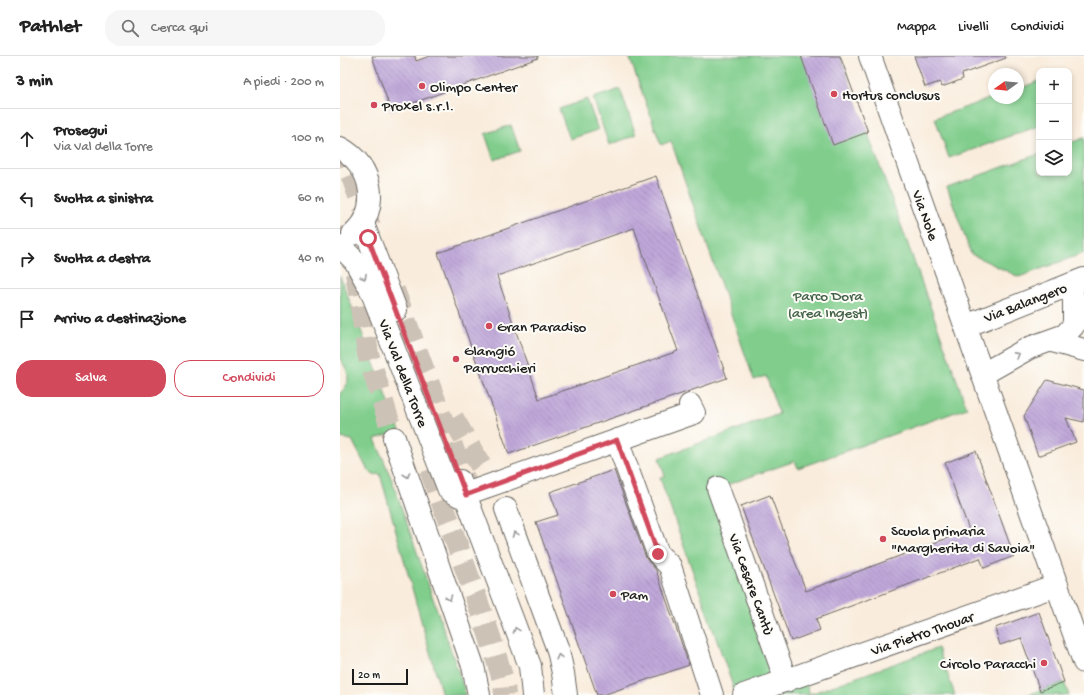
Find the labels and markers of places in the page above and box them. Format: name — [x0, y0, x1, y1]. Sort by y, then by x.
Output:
place label: Olimpo Center — [430, 79, 519, 97]
marker: Olimpo Center — [417, 81, 427, 91]
place label: Hortus conclusus — [842, 87, 940, 105]
marker: Hortus conclusus — [829, 89, 839, 99]
place label: Proxel s.r.l. — [381, 98, 454, 116]
marker: Proxel s.r.l. — [369, 100, 379, 110]
place label: Gran Paradiso — [497, 319, 587, 337]
marker: Gran Paradiso — [484, 321, 494, 331]
place label: Glamgió Parrucchieri — [463, 343, 536, 378]
marker: Glamgió Parrucchieri — [451, 354, 461, 364]
place label: Scuola primaria "Margherita di Savoia" — [891, 523, 1035, 558]
marker: Scuola primaria "Margherita di Savoia" — [878, 534, 888, 544]
place label: Pam — [620, 587, 649, 605]
marker: Pam — [608, 589, 618, 599]
place label: Circolo Paracchi — [940, 656, 1036, 674]
marker: Circolo Paracchi — [1039, 658, 1049, 668]

